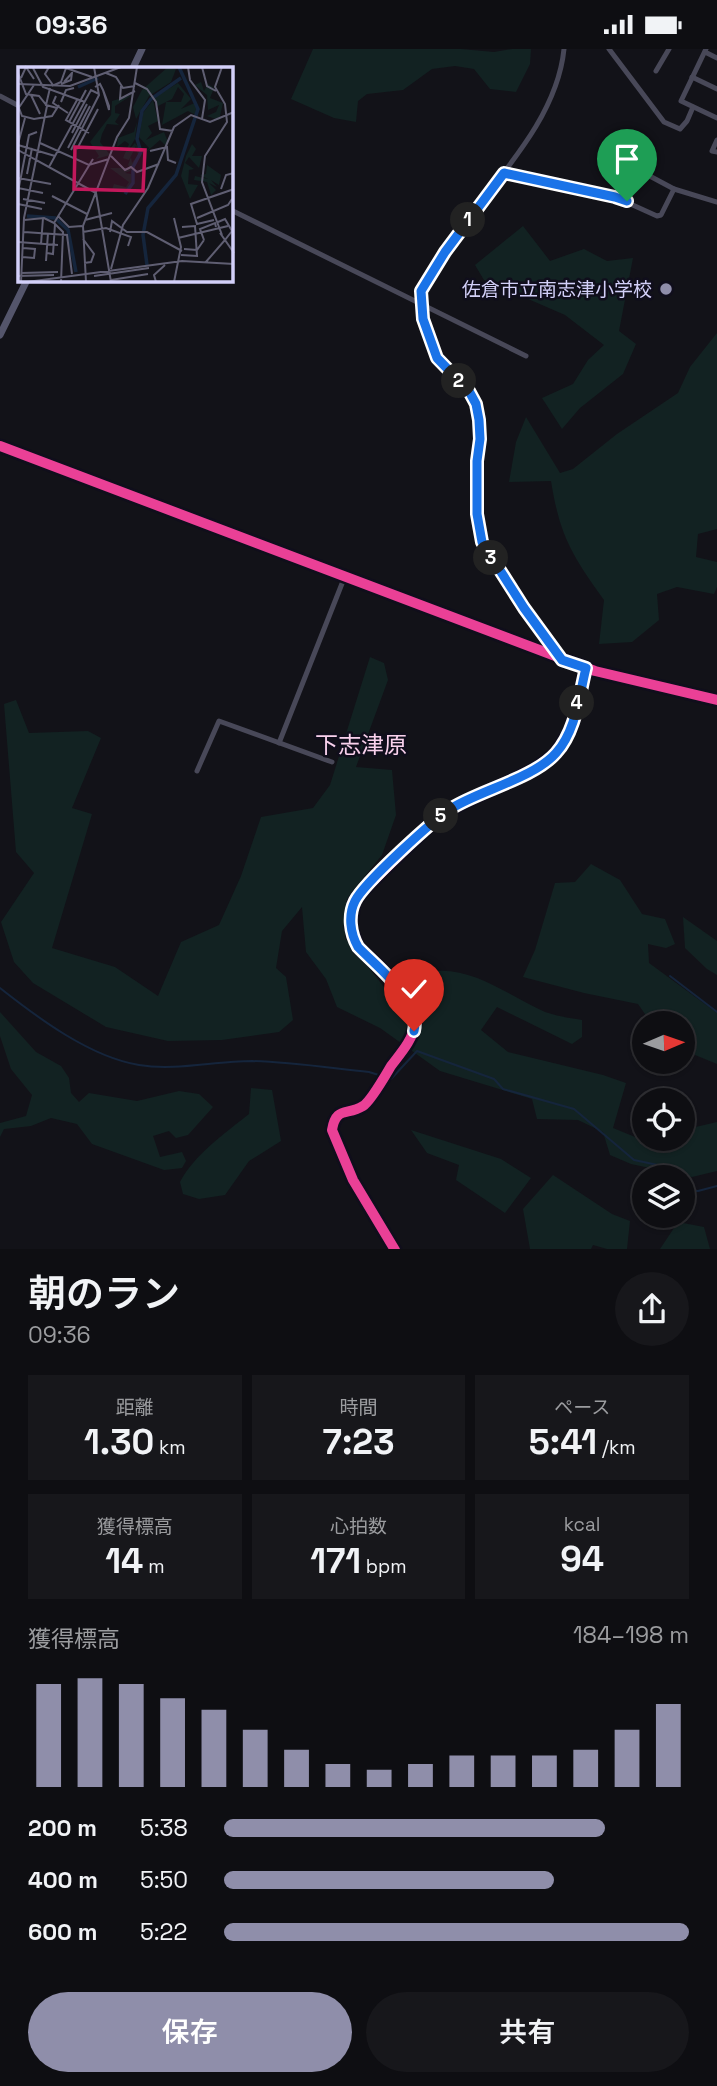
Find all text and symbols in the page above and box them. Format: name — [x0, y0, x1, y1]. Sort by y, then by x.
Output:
text: 09:36 — [35, 8, 108, 42]
inset map — [18, 67, 233, 282]
pin — [597, 129, 657, 201]
icon: arrive — [608, 140, 646, 178]
pin: 1 — [450, 203, 486, 237]
text: 1 — [463, 207, 472, 232]
place label: 佐倉市立南志津小学校 — [462, 277, 652, 302]
marker: 佐倉市立南志津小学校 — [658, 281, 674, 297]
pin: 2 — [442, 363, 476, 399]
text: 2 — [453, 368, 464, 393]
pin: 3 — [474, 540, 508, 575]
text: 3 — [485, 545, 496, 570]
pin: 4 — [560, 685, 594, 721]
text: 4 — [570, 690, 583, 715]
district label: 下志津原 — [315, 730, 407, 760]
pin: 5 — [424, 799, 458, 833]
text: 5 — [435, 803, 446, 828]
pin — [384, 959, 444, 1031]
icon: check — [395, 970, 433, 1008]
north arrow — [632, 1011, 695, 1075]
map controls — [632, 1011, 695, 1228]
button: locate — [632, 1088, 695, 1151]
button: layers — [632, 1165, 695, 1228]
text: 朝のラン — [28, 1270, 180, 1318]
button: share — [615, 1272, 689, 1346]
text: 09:36 — [28, 1320, 91, 1350]
text: 距離 — [116, 1395, 154, 1420]
text: 時間 — [339, 1395, 378, 1420]
text: ペース — [554, 1395, 610, 1420]
text: 1.30 — [84, 1420, 154, 1464]
text: 7:23 — [323, 1420, 394, 1464]
text: 5:41 — [529, 1420, 597, 1464]
text: km — [154, 1435, 186, 1460]
text: /km — [597, 1435, 636, 1460]
text: kcal — [564, 1512, 601, 1537]
text: 獲得標高 — [97, 1514, 173, 1539]
text: 心拍数 — [330, 1514, 387, 1539]
text: 94 — [560, 1537, 604, 1581]
text: 14 — [105, 1539, 143, 1583]
text: 171 — [310, 1539, 361, 1583]
text: m — [143, 1554, 164, 1579]
text: bpm — [361, 1554, 407, 1579]
text: 184–198 m — [573, 1620, 689, 1650]
text: 獲得標高 — [28, 1624, 120, 1654]
text: 200 m — [28, 1813, 97, 1843]
text: 5:38 — [140, 1813, 188, 1843]
text: 400 m — [28, 1865, 98, 1895]
text: 5:50 — [140, 1865, 188, 1895]
text: 600 m — [28, 1917, 98, 1947]
text: 5:22 — [140, 1917, 187, 1947]
button: 保存 — [28, 1992, 352, 2072]
button: 共有 — [366, 1992, 689, 2072]

